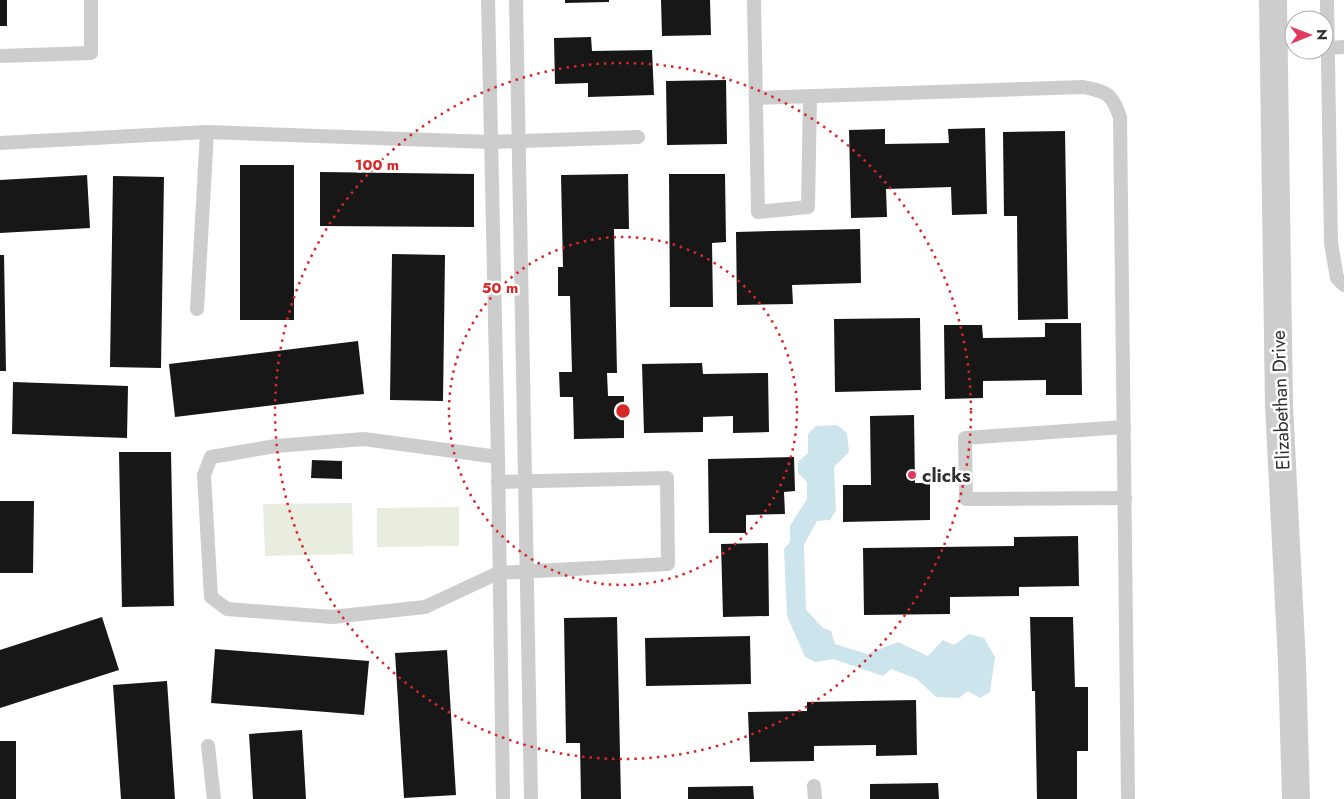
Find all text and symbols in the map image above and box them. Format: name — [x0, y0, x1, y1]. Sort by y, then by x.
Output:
north arrow — [1284, 10, 1334, 60]
text: N — [1312, 29, 1332, 41]
text: 100 m — [355, 154, 399, 176]
text: 50 m — [482, 277, 518, 299]
street label: Elizabethan Drive — [1265, 329, 1296, 470]
centre of rings — [614, 402, 632, 420]
place label: clicks — [922, 462, 971, 489]
marker: clicks — [906, 469, 918, 481]

